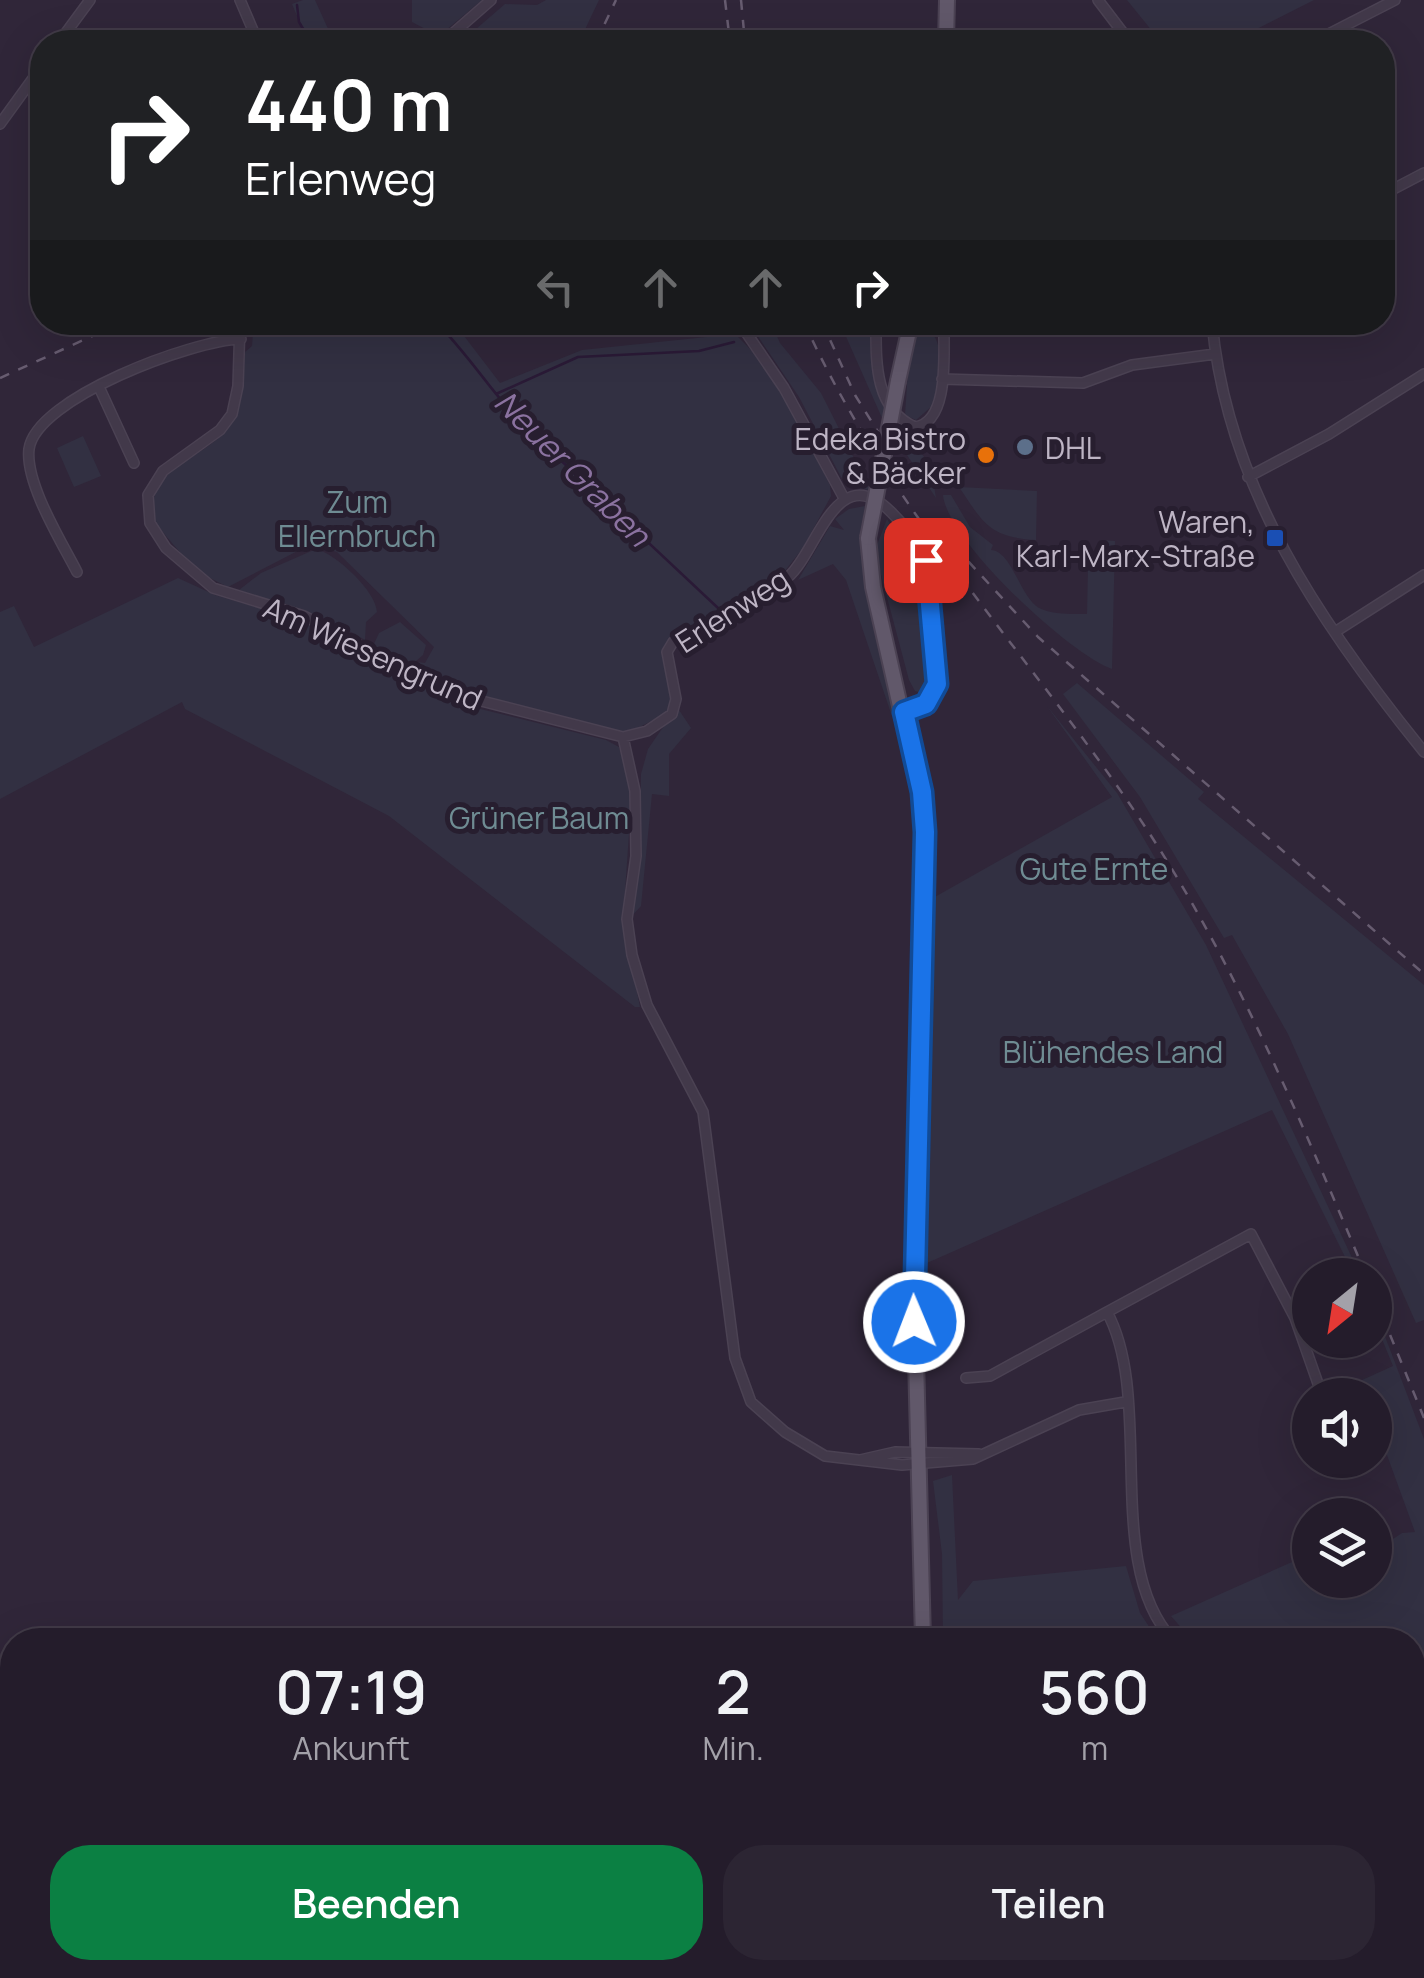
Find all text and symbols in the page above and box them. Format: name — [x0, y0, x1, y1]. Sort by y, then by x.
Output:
text: 440 m — [245, 56, 452, 152]
icon: right — [80, 70, 210, 200]
text: Erlenweg — [245, 147, 436, 209]
icon: left — [528, 260, 583, 315]
icon: ahead — [633, 260, 688, 315]
icon: ahead — [738, 260, 793, 315]
icon: right — [843, 260, 898, 315]
water label: Neuer Graben — [485, 380, 661, 556]
place label: Edeka Bistro & Bäcker — [795, 418, 966, 493]
place label: DHL — [1045, 427, 1101, 468]
marker: DHL — [1014, 436, 1036, 458]
marker: Edeka Bistro & Bäcker — [975, 444, 997, 466]
park label: Zum Ellernbruch — [278, 481, 436, 556]
place label: Waren, Karl-Marx-Straße — [1016, 501, 1255, 576]
pin — [884, 518, 969, 603]
marker: Waren, Karl-Marx-Straße — [1264, 527, 1286, 549]
icon: arrive — [899, 533, 954, 588]
street label: Erlenweg — [667, 558, 797, 662]
street label: Am Wiesengrund — [257, 586, 489, 720]
park label: Grüner Baum — [449, 797, 629, 838]
park label: Gute Ernte — [1020, 848, 1168, 889]
park label: Blühendes Land — [1003, 1031, 1223, 1072]
north arrow — [1292, 1258, 1392, 1358]
map controls — [1292, 1258, 1392, 1598]
position arrow — [862, 1270, 966, 1374]
button: sound — [1292, 1378, 1392, 1478]
button: layers — [1292, 1498, 1392, 1598]
text: 07:19 — [275, 1650, 427, 1732]
text: 2 — [716, 1650, 751, 1732]
text: 560 — [1039, 1650, 1150, 1732]
text: Ankunft — [293, 1726, 410, 1770]
text: Min. — [702, 1726, 764, 1770]
text: m — [1081, 1726, 1108, 1770]
button: Beenden — [50, 1845, 703, 1960]
button: Teilen — [723, 1845, 1375, 1960]

